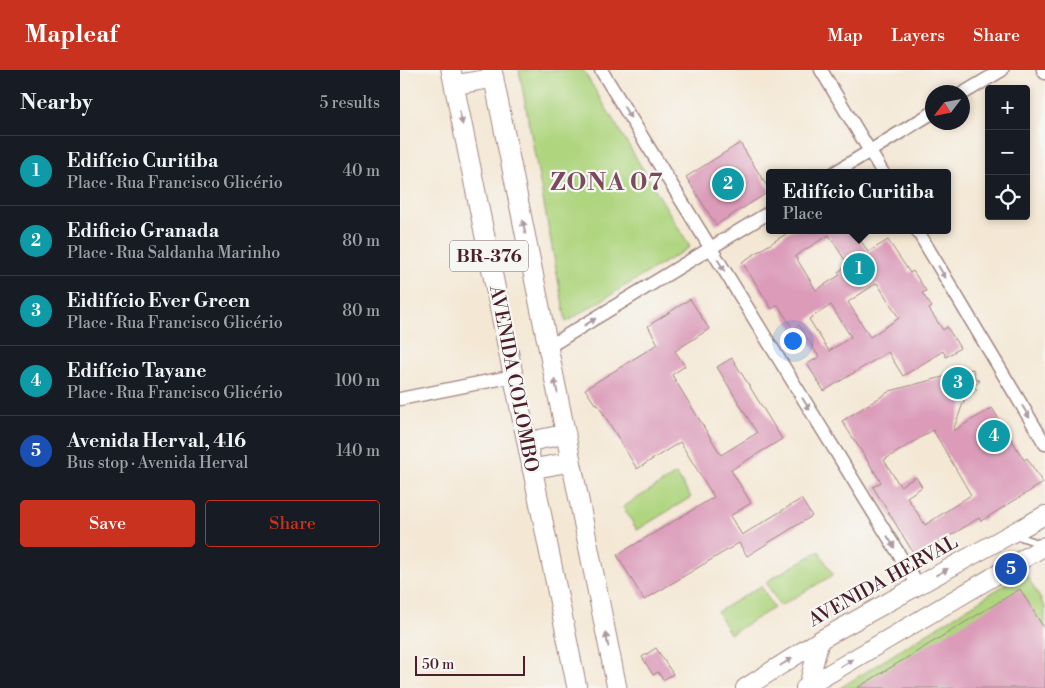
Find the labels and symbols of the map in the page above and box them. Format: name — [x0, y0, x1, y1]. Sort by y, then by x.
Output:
north arrow — [925, 85, 970, 130]
one-way arrow — [622, 105, 631, 118]
one-way arrow — [457, 110, 465, 126]
pin: 2 — [712, 165, 744, 203]
district label: ZONA 07 — [551, 168, 663, 198]
one-way arrow — [520, 220, 528, 235]
road number: BR-376 — [450, 240, 528, 272]
pin: 1 — [843, 250, 875, 288]
one-way arrow — [716, 259, 725, 272]
one-way arrow — [938, 266, 947, 279]
street label: AVENIDA COLOMBO — [484, 283, 544, 474]
one-way arrow — [583, 317, 596, 326]
your location — [780, 328, 806, 354]
pin: 3 — [942, 364, 974, 402]
one-way arrow — [552, 379, 560, 394]
one-way arrow — [801, 397, 810, 410]
one-way arrow — [1021, 405, 1030, 418]
pin: 4 — [978, 417, 1010, 455]
street label: AVENIDA HERVAL — [803, 530, 962, 633]
one-way arrow — [887, 535, 896, 548]
pin: 5 — [995, 550, 1027, 588]
one-way arrow — [935, 568, 949, 576]
one-way arrow — [603, 633, 611, 648]
scale bar — [415, 653, 525, 676]
one-way arrow — [779, 657, 793, 667]
one-way arrow — [840, 659, 853, 668]

